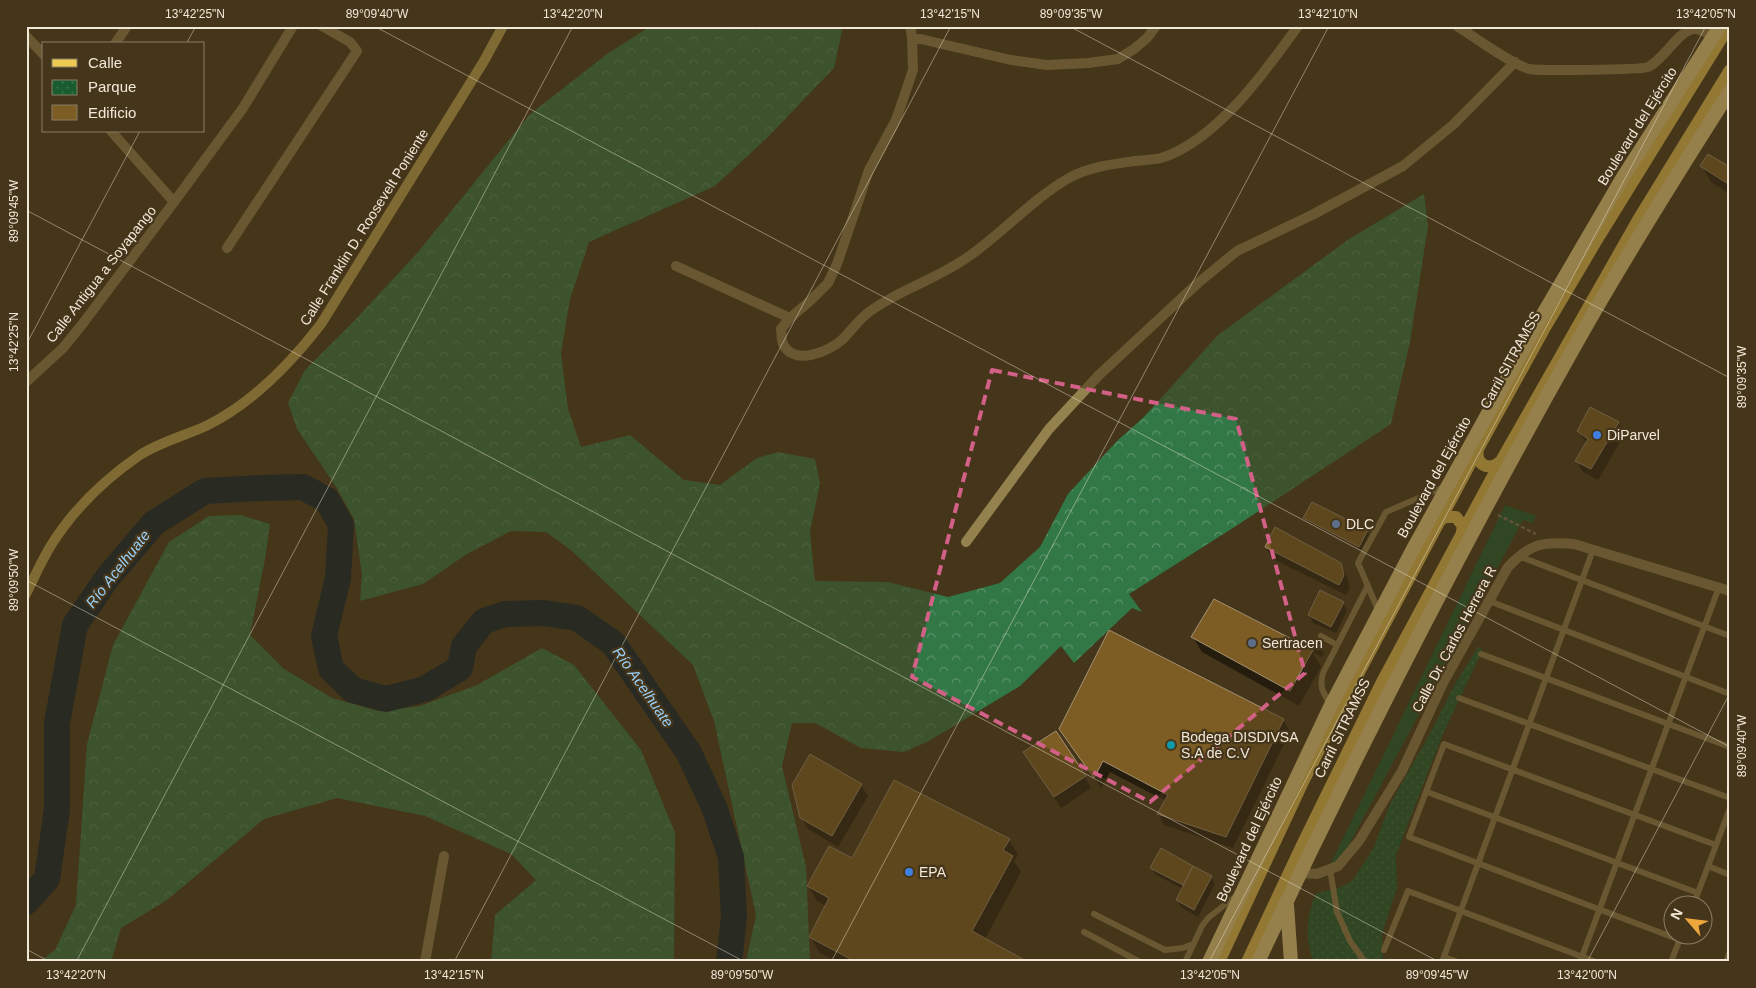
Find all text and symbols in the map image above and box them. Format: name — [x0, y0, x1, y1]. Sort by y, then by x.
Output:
text: 13°42'25"N — [165, 7, 225, 21]
text: 89°09'40"W — [346, 7, 409, 21]
text: 13°42'20"N — [543, 7, 603, 21]
text: 13°42'15"N — [920, 7, 980, 21]
text: 89°09'35"W — [1040, 7, 1103, 21]
text: 13°42'10"N — [1298, 7, 1358, 21]
text: 13°42'05"N — [1676, 7, 1736, 21]
legend — [42, 42, 205, 132]
text: Calle — [88, 54, 122, 71]
street label: Boulevard del Ejército — [1594, 64, 1680, 188]
text: Parque — [88, 78, 136, 95]
text: Edificio — [88, 104, 136, 121]
street label: Calle Franklin D. Roosevelt Poniente — [297, 126, 432, 328]
text: 89°09'45"W — [7, 179, 21, 242]
street label: Calle Antigua a Soyapango — [43, 202, 159, 345]
street label: Carril SITRAMSS — [1477, 308, 1543, 412]
text: 13°42'25"N — [7, 312, 21, 372]
text: 89°09'35"W — [1735, 345, 1749, 408]
street label: Boulevard del Ejército — [1394, 413, 1474, 540]
place label: DiParvel — [1607, 427, 1660, 443]
marker: DiParvel — [1591, 429, 1603, 441]
place label: DLC — [1346, 516, 1374, 532]
marker: DLC — [1330, 518, 1342, 530]
water label: Río Acelhuate — [82, 527, 153, 611]
text: 89°09'50"W — [7, 548, 21, 611]
street label: Calle Dr. Carlos Herrera R — [1409, 563, 1499, 715]
place label: Sertracen — [1262, 635, 1323, 651]
marker: Sertracen — [1246, 637, 1258, 649]
water label: Río Acelhuate — [610, 643, 677, 730]
street label: Carril SITRAMSS — [1311, 676, 1373, 780]
text: 89°09'40"W — [1735, 714, 1749, 777]
place label: Bodega DISDIVSA S.A de C.V — [1181, 729, 1299, 761]
marker: Bodega DISDIVSA S.A de C.V — [1165, 739, 1177, 751]
street label: Boulevard del Ejército — [1213, 774, 1285, 904]
place label: EPA — [919, 864, 947, 880]
marker: EPA — [903, 866, 915, 878]
north arrow — [1664, 896, 1714, 946]
text: N — [1667, 906, 1686, 922]
text: 13°42'20"N — [46, 968, 106, 982]
text: 13°42'15"N — [424, 968, 484, 982]
text: 89°09'50"W — [711, 968, 774, 982]
text: 13°42'05"N — [1180, 968, 1240, 982]
text: 89°09'45"W — [1406, 968, 1469, 982]
text: 13°42'00"N — [1557, 968, 1617, 982]

